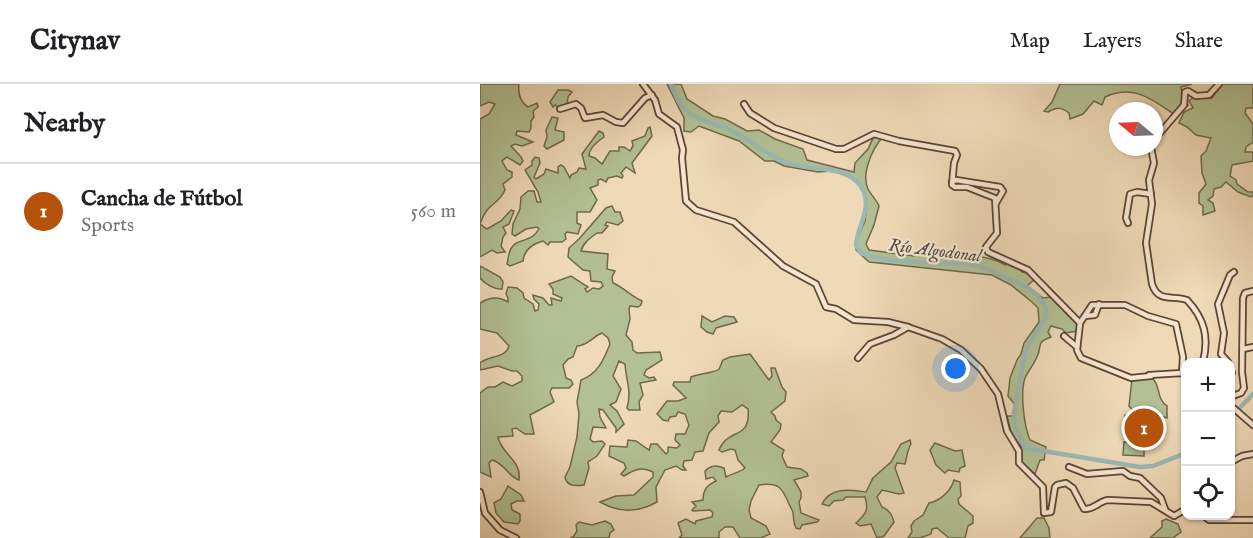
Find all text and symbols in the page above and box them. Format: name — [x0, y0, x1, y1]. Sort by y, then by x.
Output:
text: Citynav — [30, 24, 120, 59]
text: Map — [1010, 28, 1050, 55]
text: Layers — [1083, 28, 1142, 55]
text: Share — [1175, 28, 1223, 55]
north arrow — [1109, 102, 1163, 156]
text: Nearby — [24, 107, 105, 140]
text: Cancha de Fútbol — [81, 185, 242, 213]
text: 1 — [40, 199, 47, 224]
text: 560 m — [411, 199, 456, 224]
text: Sports — [81, 213, 134, 238]
water label: Río Algodonal — [887, 234, 984, 269]
your location — [941, 354, 970, 383]
map controls — [1181, 358, 1235, 520]
button: + — [1181, 358, 1235, 412]
pin: 1 — [1124, 406, 1164, 450]
button: − — [1181, 412, 1235, 466]
button: locate — [1181, 466, 1235, 520]

